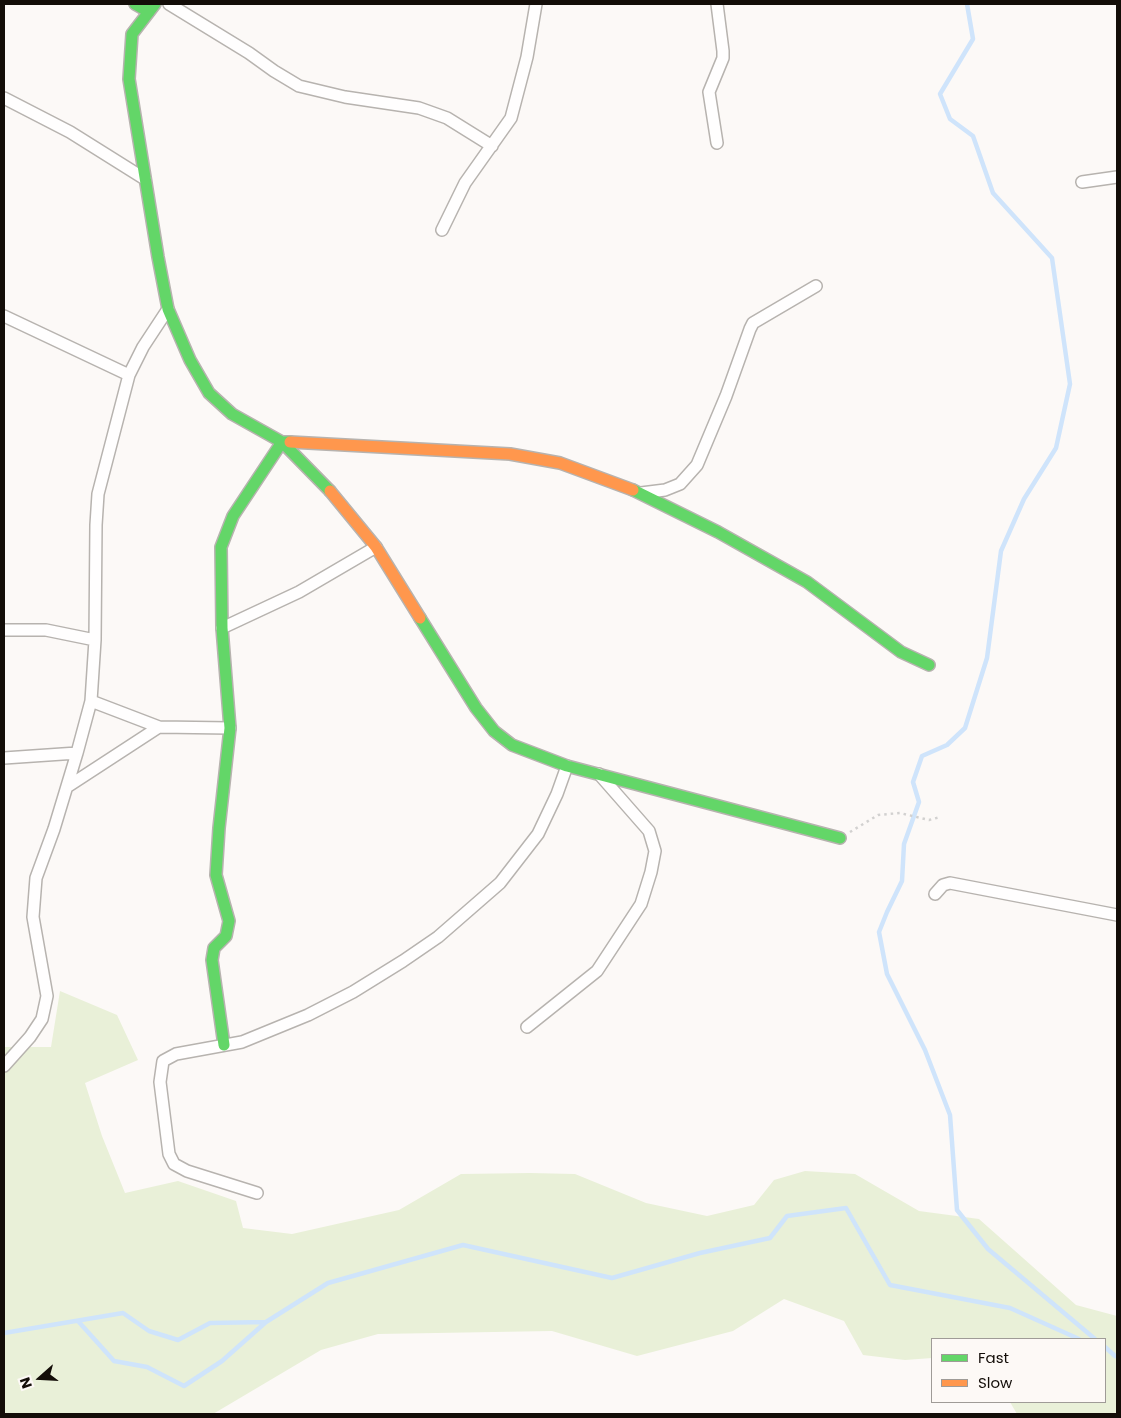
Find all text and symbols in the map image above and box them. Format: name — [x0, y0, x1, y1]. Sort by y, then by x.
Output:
legend — [931, 1338, 1106, 1403]
text: Fast — [978, 1347, 1009, 1368]
north arrow — [15, 1353, 65, 1403]
text: Slow — [978, 1372, 1012, 1393]
text: N — [15, 1375, 37, 1391]

